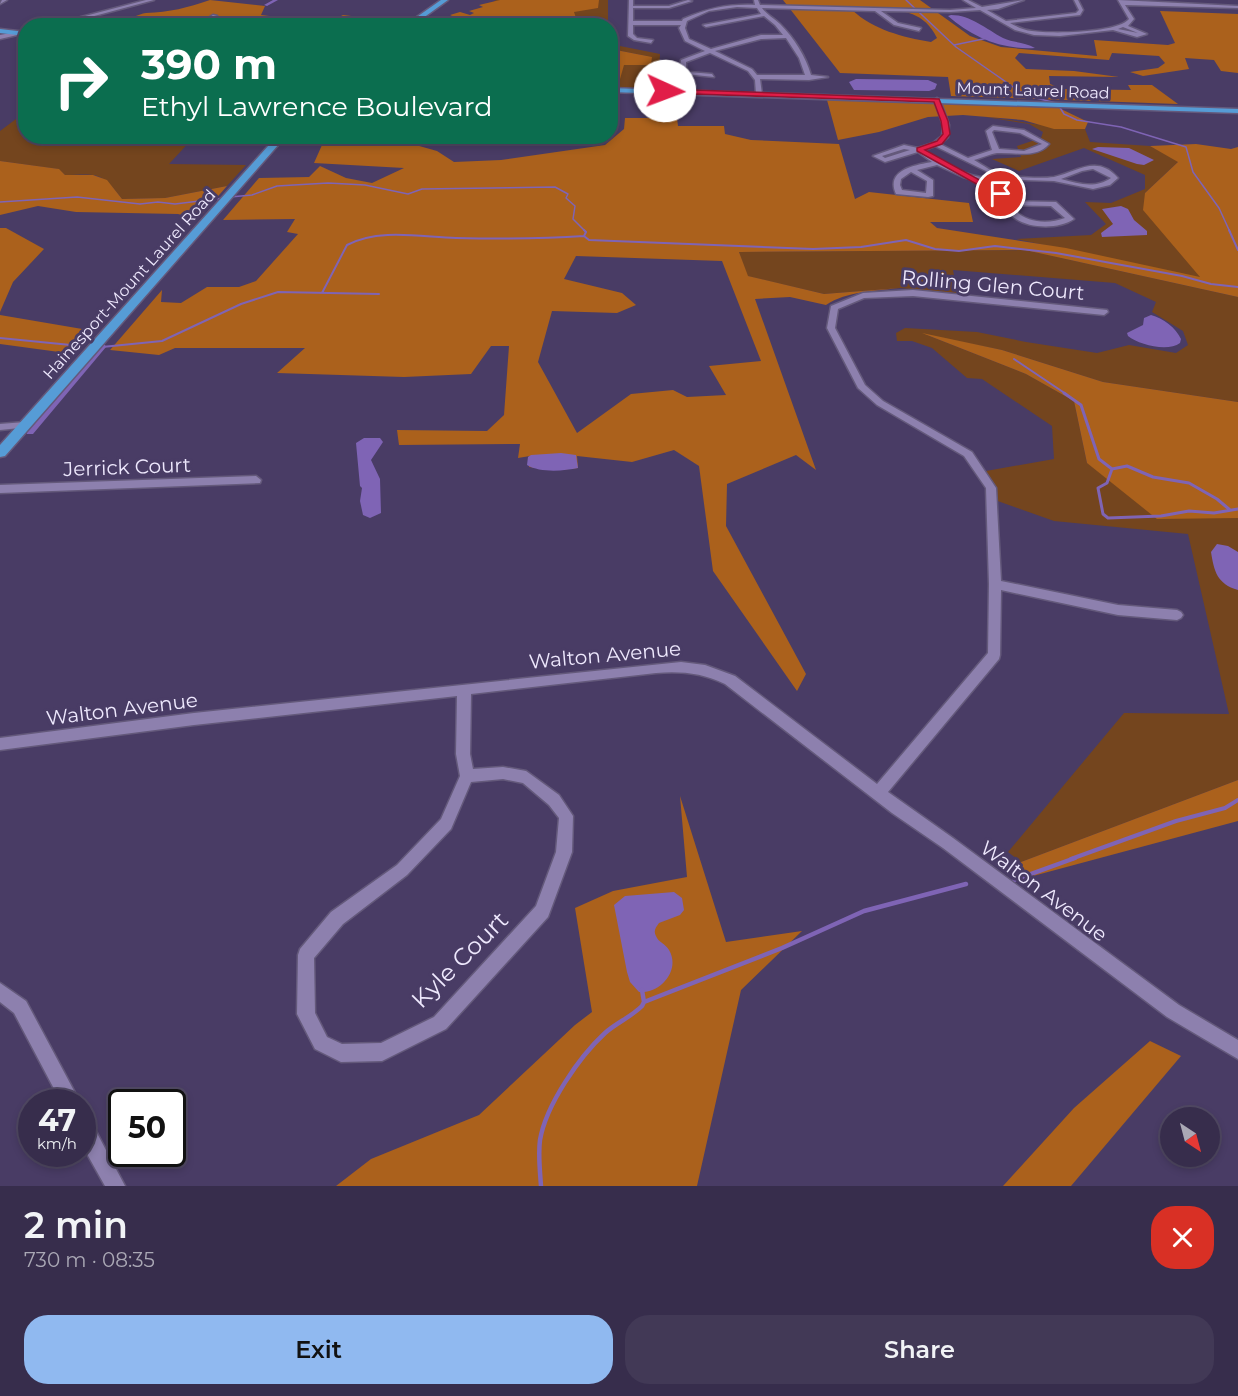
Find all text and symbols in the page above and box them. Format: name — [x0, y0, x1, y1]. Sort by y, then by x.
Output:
text: 390 m — [141, 38, 277, 90]
icon: right — [42, 42, 120, 120]
position arrow — [633, 59, 697, 123]
street label: Mount Laurel Road — [956, 78, 1110, 103]
text: Ethyl Lawrence Boulevard — [141, 90, 493, 123]
pin — [975, 168, 1026, 219]
icon: arrive — [984, 177, 1017, 210]
street label: Hainesport-Mount Laurel Road — [39, 186, 220, 383]
street label: Rolling Glen Court — [901, 265, 1085, 305]
street label: Jerrick Court — [62, 453, 191, 481]
street label: Walton Avenue — [528, 636, 682, 674]
street label: Walton Avenue — [45, 688, 199, 730]
street label: Walton Avenue — [976, 835, 1112, 947]
street label: Kyle Court — [405, 905, 514, 1014]
speed limit sign: 50 — [108, 1089, 186, 1167]
text: 47 — [38, 1102, 76, 1139]
north arrow — [1160, 1107, 1220, 1167]
map controls — [1160, 1107, 1220, 1167]
text: km/h — [37, 1134, 77, 1153]
text: 2 min — [24, 1203, 128, 1247]
button: close — [1151, 1206, 1214, 1269]
text: 730 m · 08:35 — [24, 1248, 155, 1272]
button: Exit — [24, 1315, 613, 1384]
button: Share — [625, 1315, 1214, 1384]

